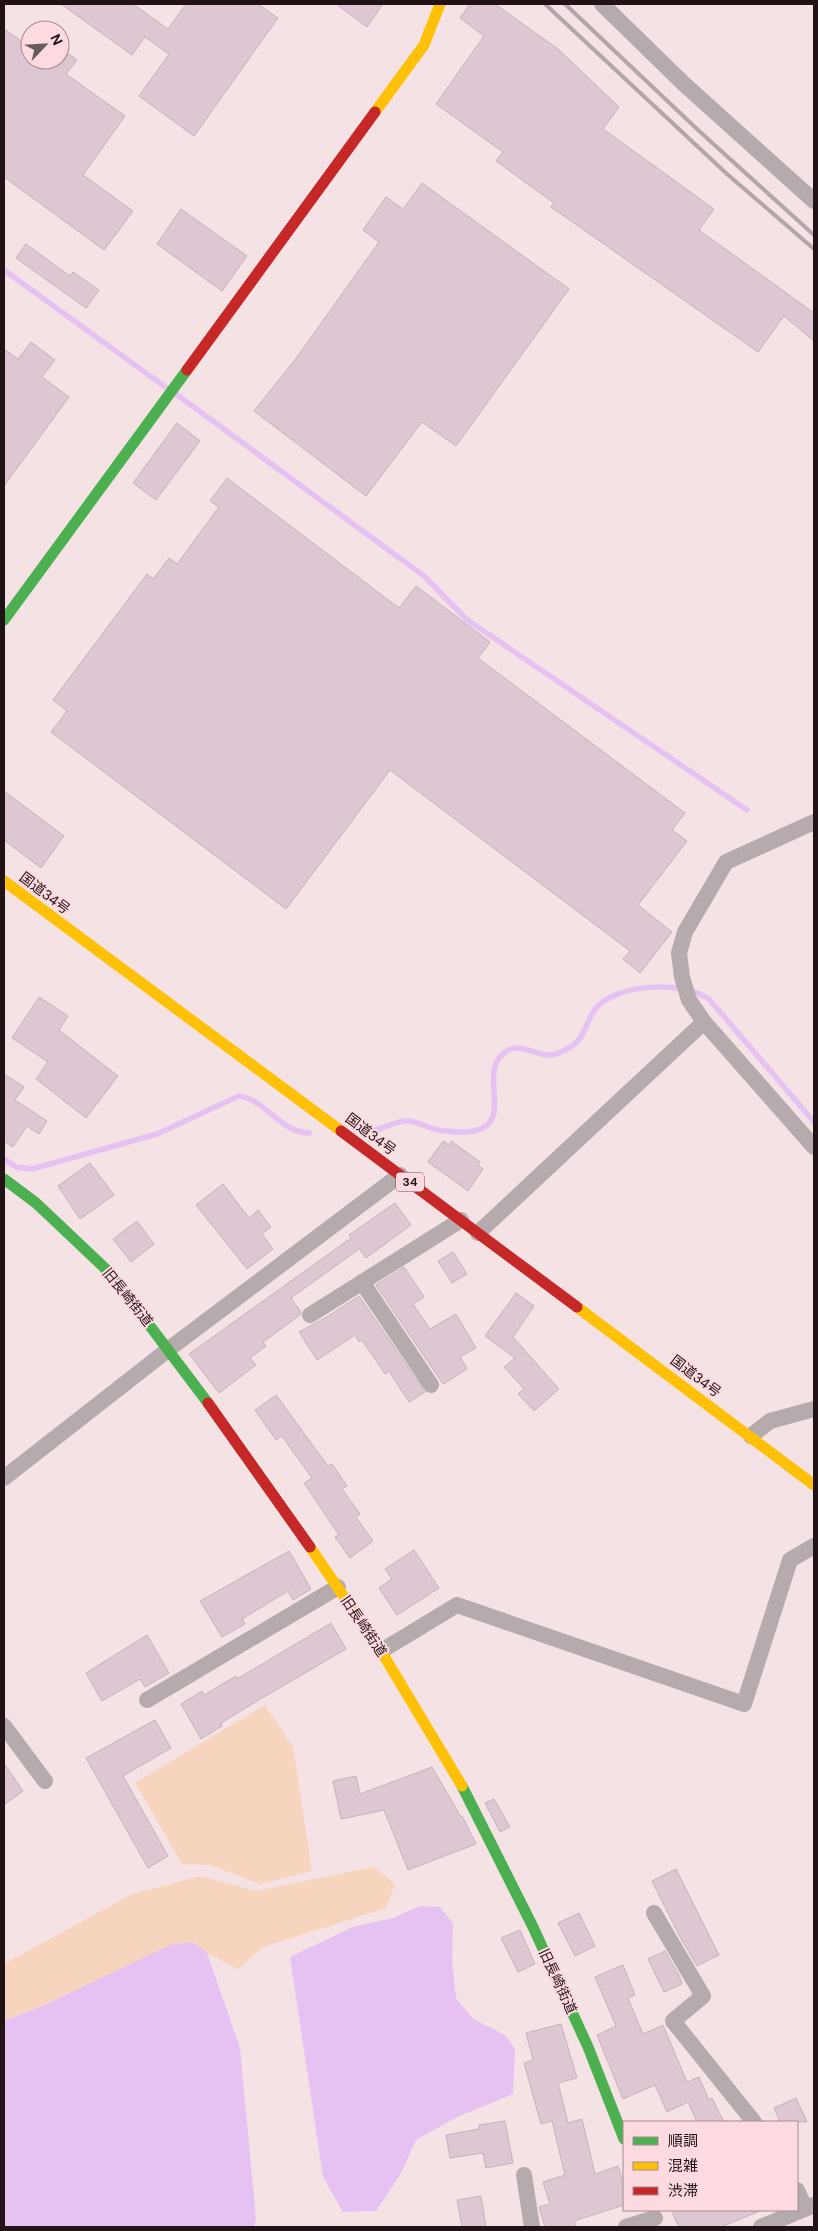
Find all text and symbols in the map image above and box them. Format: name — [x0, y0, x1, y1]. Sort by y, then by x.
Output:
north arrow — [20, 20, 70, 70]
text: N — [46, 31, 67, 48]
street label: 国道34号 — [16, 868, 74, 918]
street label: 国道34号 — [342, 1109, 400, 1159]
road number: 34 — [396, 1172, 424, 1192]
street label: 旧長崎街道 — [99, 1264, 157, 1330]
street label: 国道34号 — [667, 1351, 725, 1401]
street label: 旧長崎街道 — [337, 1592, 391, 1660]
street label: 旧長崎街道 — [535, 1945, 581, 2017]
legend — [623, 2121, 798, 2211]
text: 順調 — [668, 2131, 698, 2151]
text: 混雑 — [668, 2156, 698, 2176]
text: 渋滞 — [668, 2181, 698, 2201]

